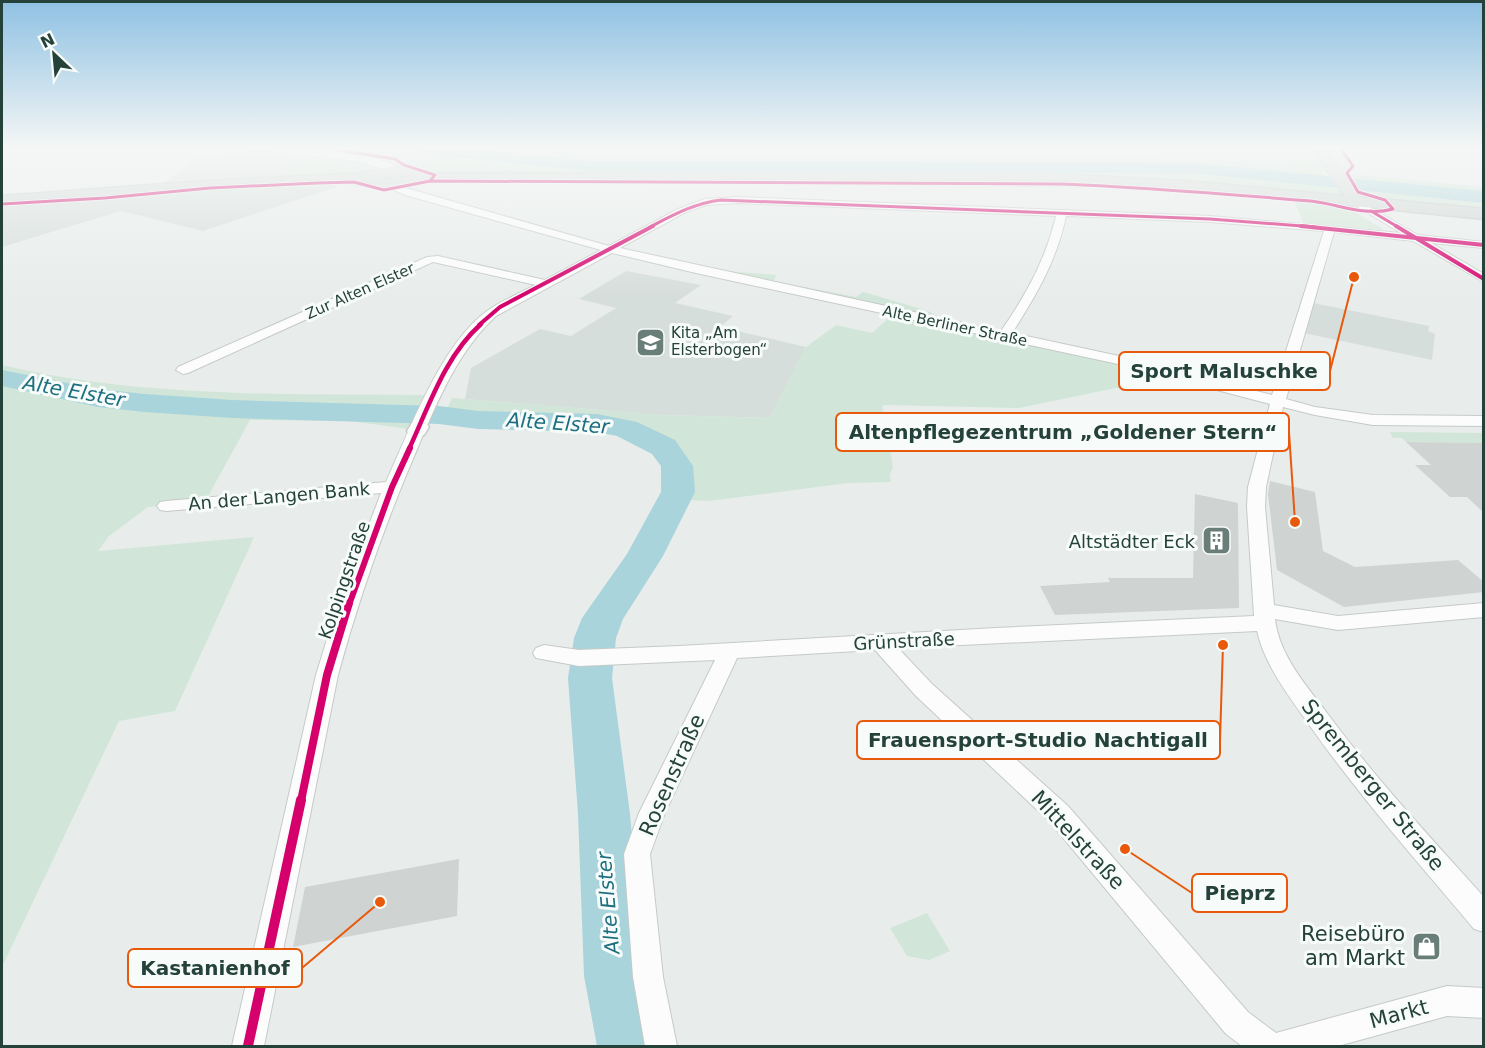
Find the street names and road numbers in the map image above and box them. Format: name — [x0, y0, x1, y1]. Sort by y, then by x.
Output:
street label: Zur Alten Elster — [303, 259, 418, 323]
street label: Alte Berliner Straße — [881, 302, 1029, 350]
street label: An der Langen Bank — [187, 478, 371, 514]
street label: Kolpingstraße — [314, 518, 374, 642]
street label: Grünstraße — [853, 628, 955, 654]
street label: Spremberger Straße — [1296, 694, 1450, 876]
street label: Rosenstraße — [634, 711, 710, 839]
street label: Mittelstraße — [1026, 786, 1130, 894]
street label: Markt — [1367, 995, 1431, 1033]

